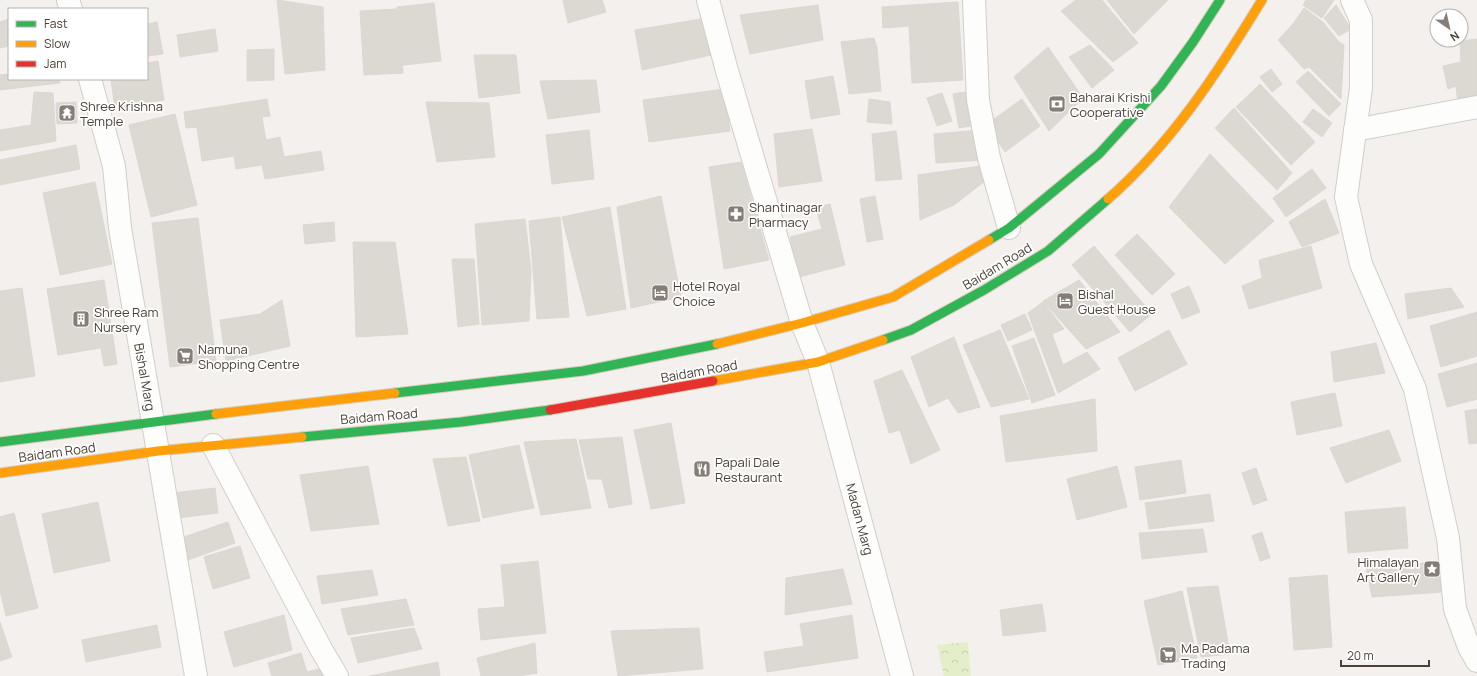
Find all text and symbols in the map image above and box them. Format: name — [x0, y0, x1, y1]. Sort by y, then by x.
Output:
legend — [8, 8, 148, 80]
north arrow — [1429, 8, 1469, 48]
text: Fast — [44, 15, 68, 32]
text: N — [1447, 28, 1462, 45]
text: Slow — [44, 35, 70, 52]
text: Jam — [44, 55, 66, 72]
place label: Baharai Krishi Cooperative — [1070, 88, 1150, 121]
bank icon: Baharai Krishi Cooperative — [1047, 94, 1067, 114]
place label: Shree Krishna Temple — [80, 97, 163, 130]
temple icon: Shree Krishna Temple — [57, 103, 77, 123]
place label: Shantinagar Pharmacy — [749, 198, 823, 231]
pharmacy icon: Shantinagar Pharmacy — [726, 204, 746, 224]
street label: Baidam Road — [959, 238, 1035, 294]
place label: Hotel Royal Choice — [673, 277, 740, 310]
hotel icon: Hotel Royal Choice — [650, 283, 670, 303]
place label: Bishal Guest House — [1078, 285, 1156, 318]
hotel icon: Bishal Guest House — [1055, 291, 1075, 311]
place label: Shree Ram Nursery — [94, 303, 159, 336]
building icon: Shree Ram Nursery — [71, 309, 91, 329]
place label: Namuna Shopping Centre — [198, 340, 300, 373]
street label: Bishal Marg — [130, 342, 160, 412]
supermarket icon: Namuna Shopping Centre — [175, 346, 195, 366]
street label: Baidam Road — [659, 355, 739, 387]
street label: Baidam Road — [340, 404, 418, 428]
street label: Baidam Road — [17, 438, 97, 466]
place label: Papali Dale Restaurant — [715, 453, 782, 486]
restaurant icon: Papali Dale Restaurant — [692, 459, 712, 479]
street label: Madan Marg — [842, 481, 878, 557]
place label: Himalayan Art Gallery — [1357, 553, 1419, 586]
place icon: Himalayan Art Gallery — [1422, 559, 1442, 579]
place label: Ma Padama Trading — [1181, 639, 1250, 672]
scale bar — [1341, 642, 1429, 668]
supermarket icon: Ma Padama Trading — [1158, 645, 1178, 665]
text: 20 m — [1347, 647, 1374, 664]

